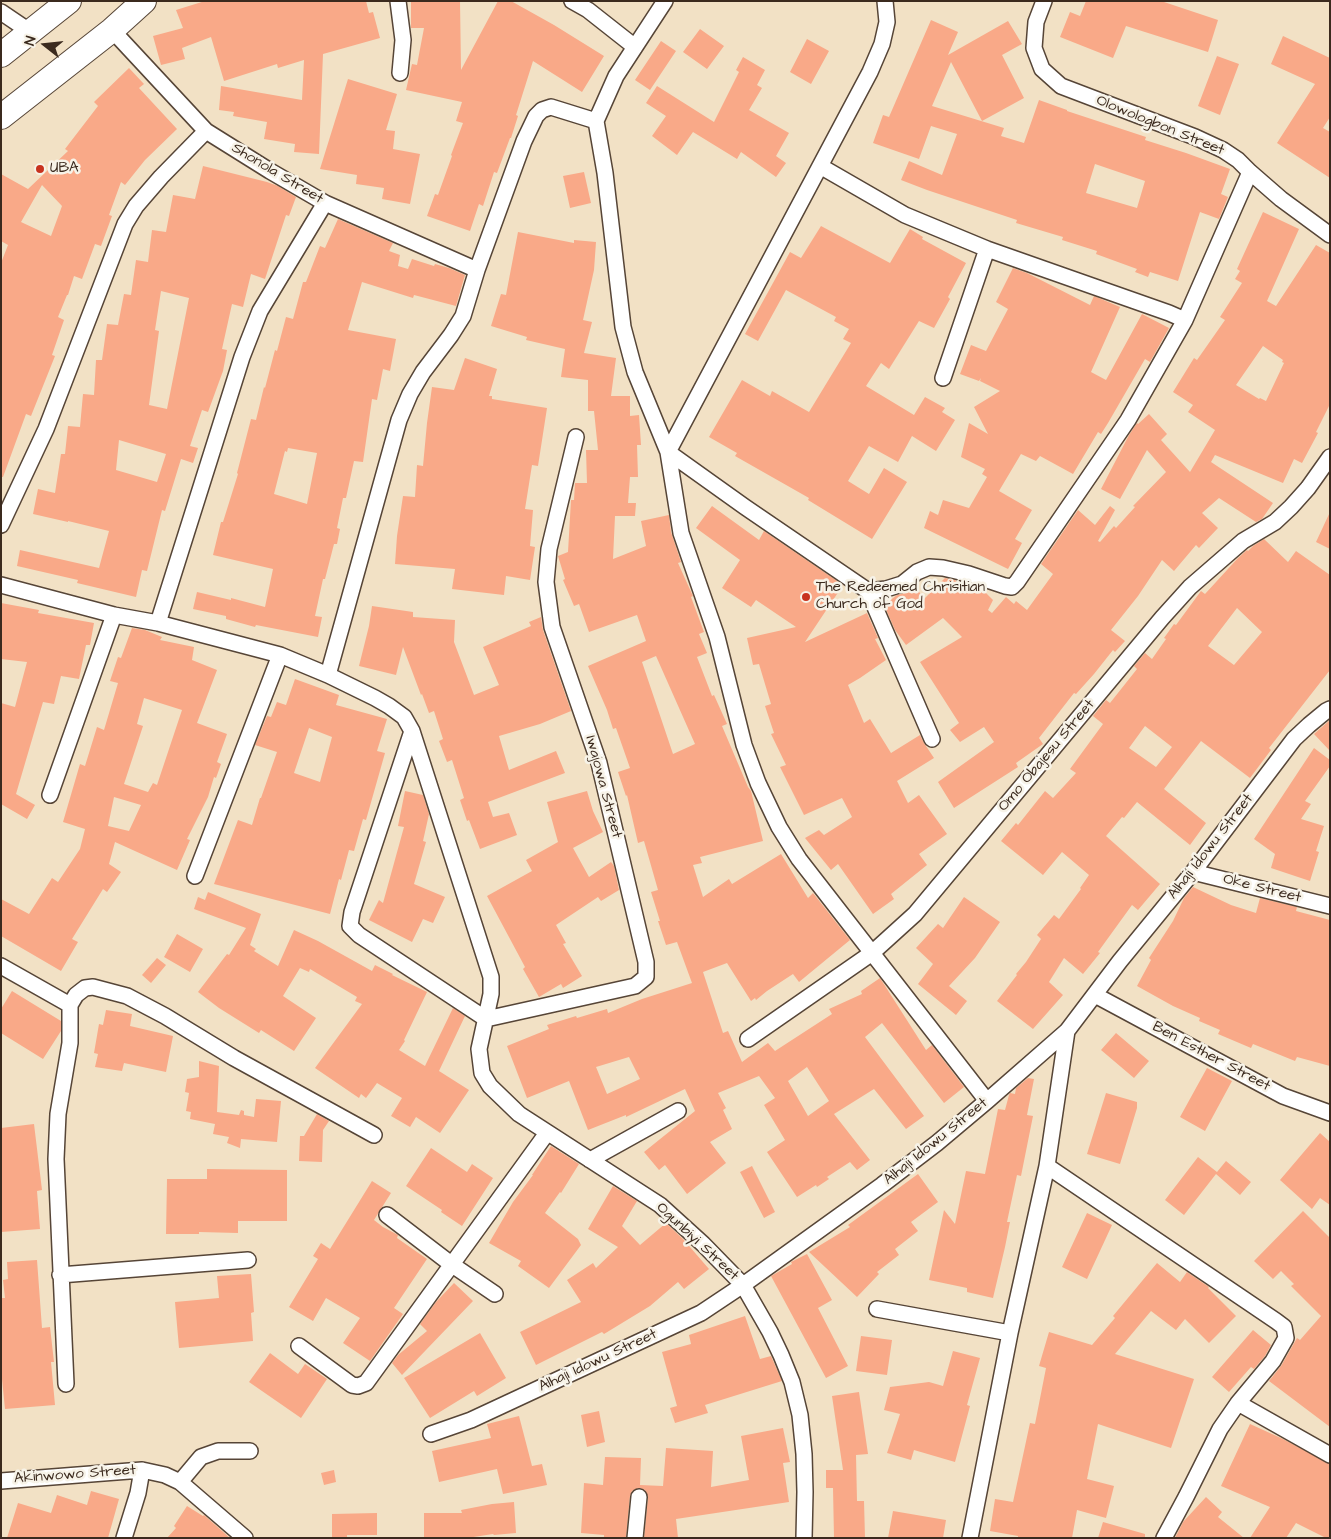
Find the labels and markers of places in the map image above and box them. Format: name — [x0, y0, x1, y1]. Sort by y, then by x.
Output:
place label: UBA — [50, 160, 79, 178]
marker: UBA — [34, 163, 46, 175]
place label: The Redeemed Chrisitian Church of God — [816, 579, 985, 614]
marker: The Redeemed Chrisitian Church of God — [800, 591, 812, 603]

